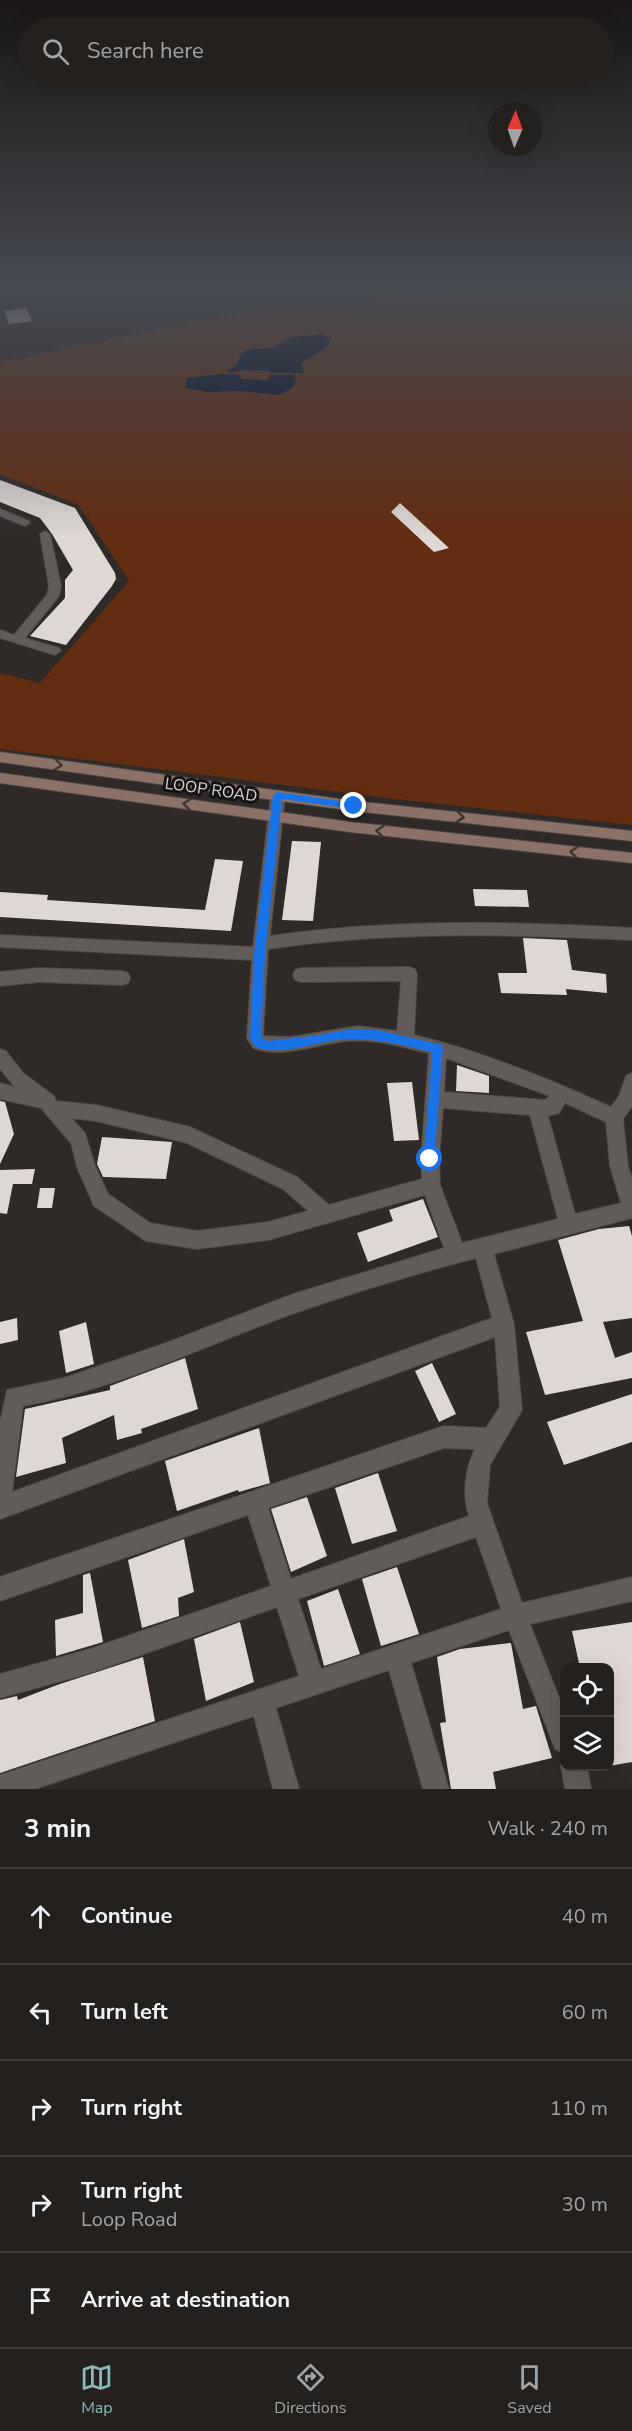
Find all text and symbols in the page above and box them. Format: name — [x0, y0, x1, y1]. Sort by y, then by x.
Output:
search box — [18, 18, 614, 84]
icon: search — [39, 35, 72, 68]
text: Search here — [87, 36, 204, 66]
north arrow — [488, 102, 542, 156]
one-way arrow — [53, 758, 63, 770]
street label: LOOP ROAD — [163, 773, 259, 807]
route end — [340, 792, 366, 818]
one-way arrow — [182, 799, 191, 811]
one-way arrow — [455, 810, 464, 823]
one-way arrow — [375, 825, 385, 837]
one-way arrow — [569, 846, 578, 859]
route start — [416, 1145, 442, 1171]
map controls — [560, 1663, 614, 1771]
button: locate — [560, 1663, 614, 1717]
button: layers — [560, 1717, 614, 1771]
text: 3 min — [24, 1811, 91, 1846]
text: Walk · 240 m — [488, 1815, 608, 1842]
icon: ahead — [24, 1900, 57, 1933]
text: Continue — [81, 1901, 172, 1931]
text: 40 m — [562, 1903, 608, 1930]
icon: left — [24, 1996, 57, 2029]
text: Turn left — [81, 1997, 168, 2027]
text: 60 m — [562, 1999, 608, 2026]
icon: right — [24, 2092, 57, 2125]
text: Turn right — [81, 2093, 182, 2123]
text: 110 m — [550, 2095, 608, 2122]
text: Turn right — [81, 2176, 182, 2206]
icon: right — [24, 2188, 57, 2221]
text: 30 m — [562, 2191, 608, 2218]
text: Loop Road — [81, 2206, 177, 2233]
icon: arrive — [24, 2284, 57, 2317]
text: Arrive at destination — [81, 2285, 290, 2315]
tab: Map — [80, 2361, 113, 2419]
tab: Directions — [274, 2361, 346, 2419]
tab: Saved — [507, 2361, 552, 2419]

